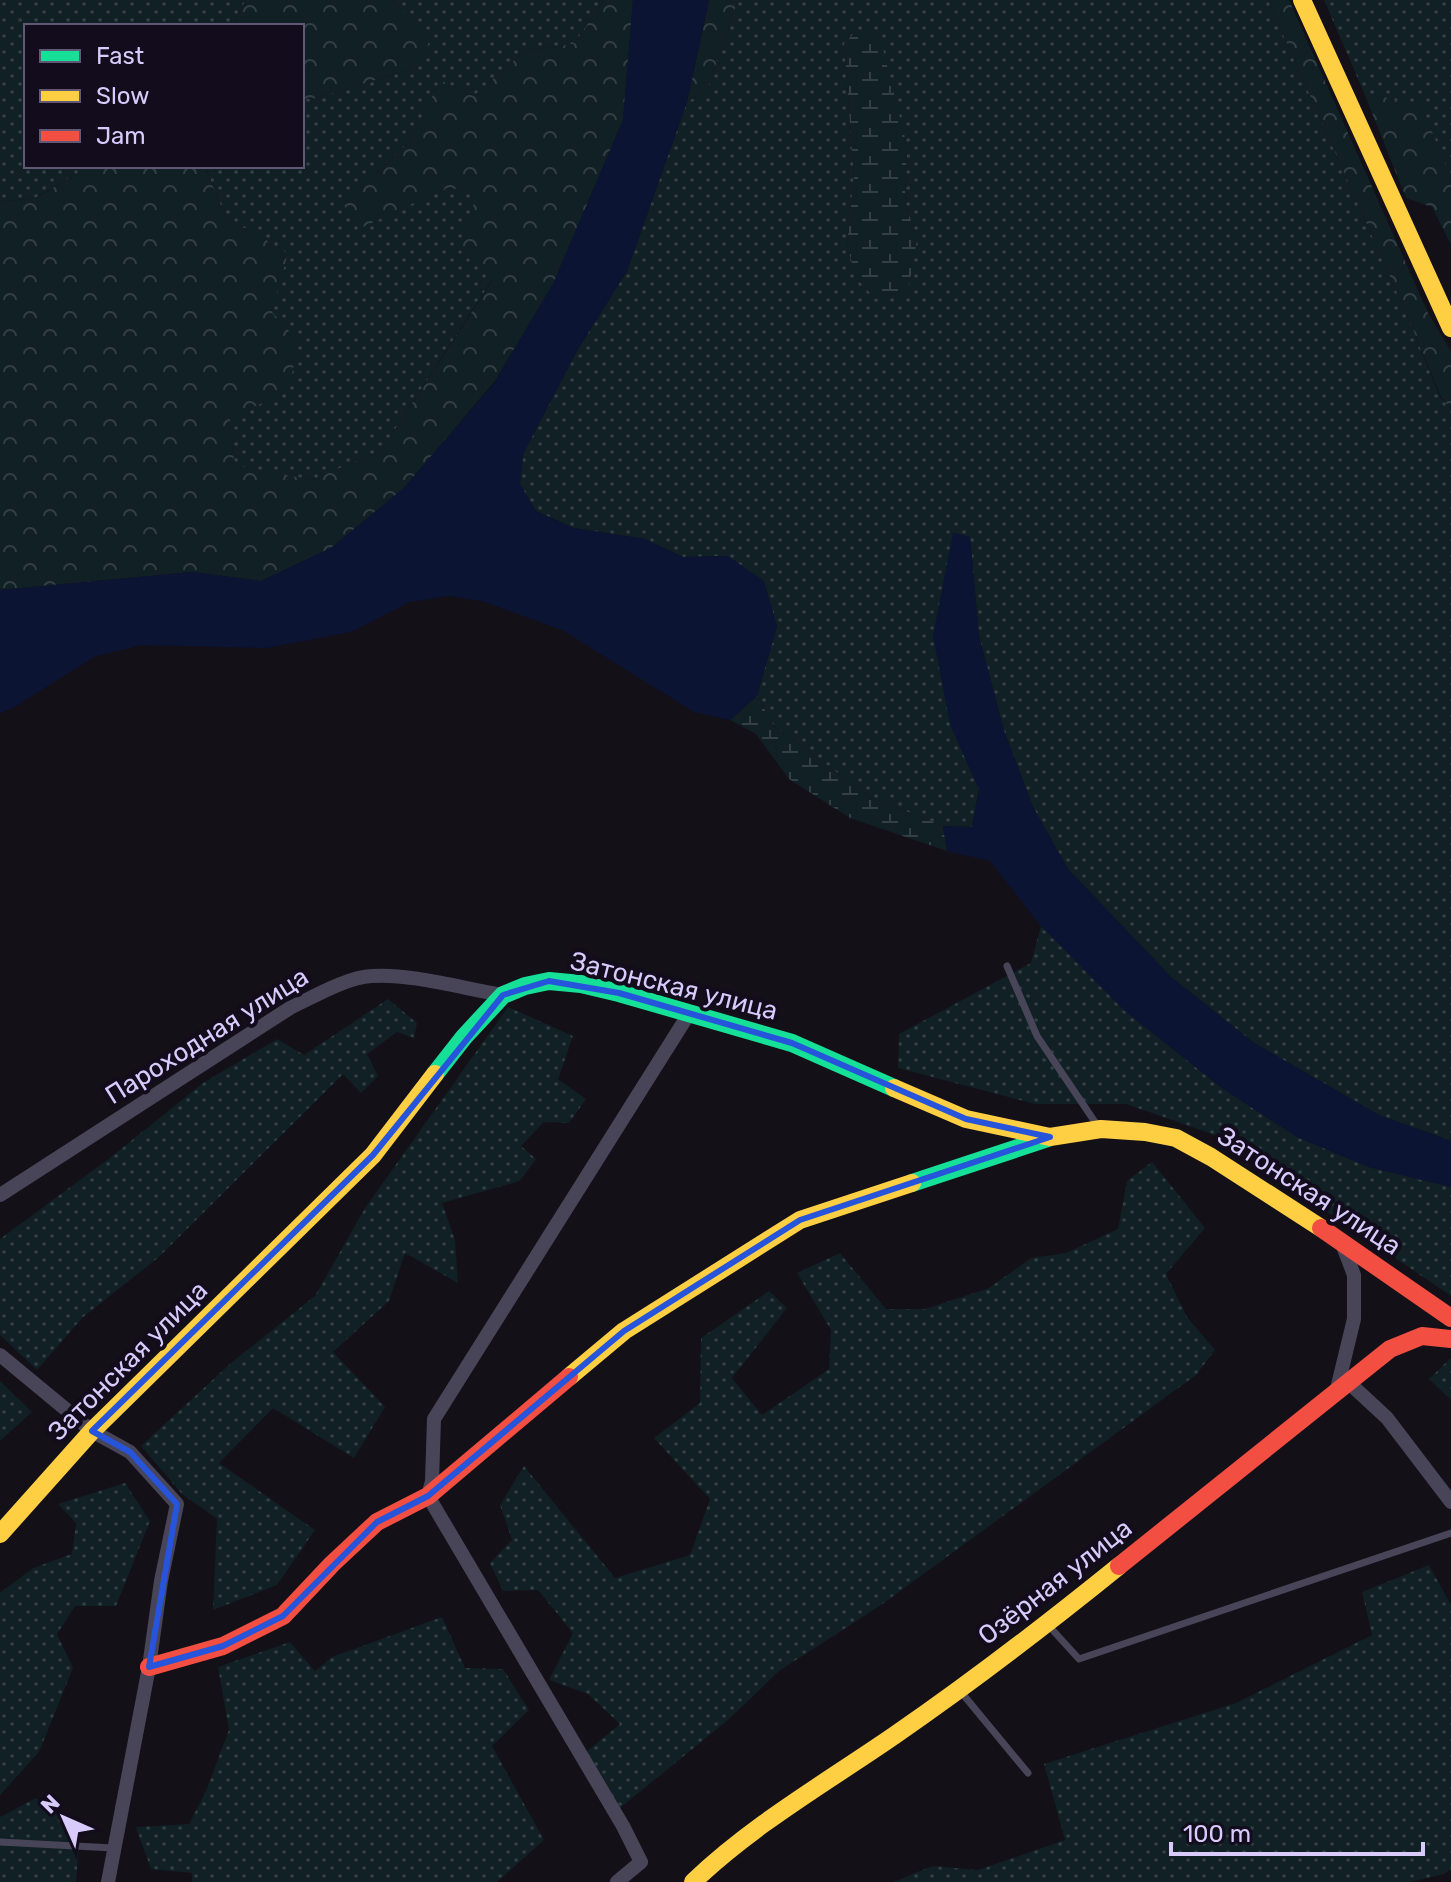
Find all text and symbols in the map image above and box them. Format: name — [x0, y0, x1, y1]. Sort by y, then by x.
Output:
legend — [24, 24, 304, 168]
text: Fast — [96, 42, 144, 70]
text: Slow — [96, 82, 149, 110]
text: Jam — [96, 122, 146, 150]
street label: Затонская улица — [567, 945, 781, 1027]
street label: Пароходная улица — [100, 961, 314, 1111]
street label: Затонская улица — [1211, 1120, 1407, 1262]
street label: Затонская улица — [42, 1275, 214, 1447]
street label: Озёрная улица — [972, 1512, 1138, 1652]
north arrow — [24, 1778, 104, 1858]
text: N — [35, 1789, 65, 1819]
scale bar — [1171, 1806, 1423, 1856]
text: 100 m — [1183, 1820, 1251, 1848]

